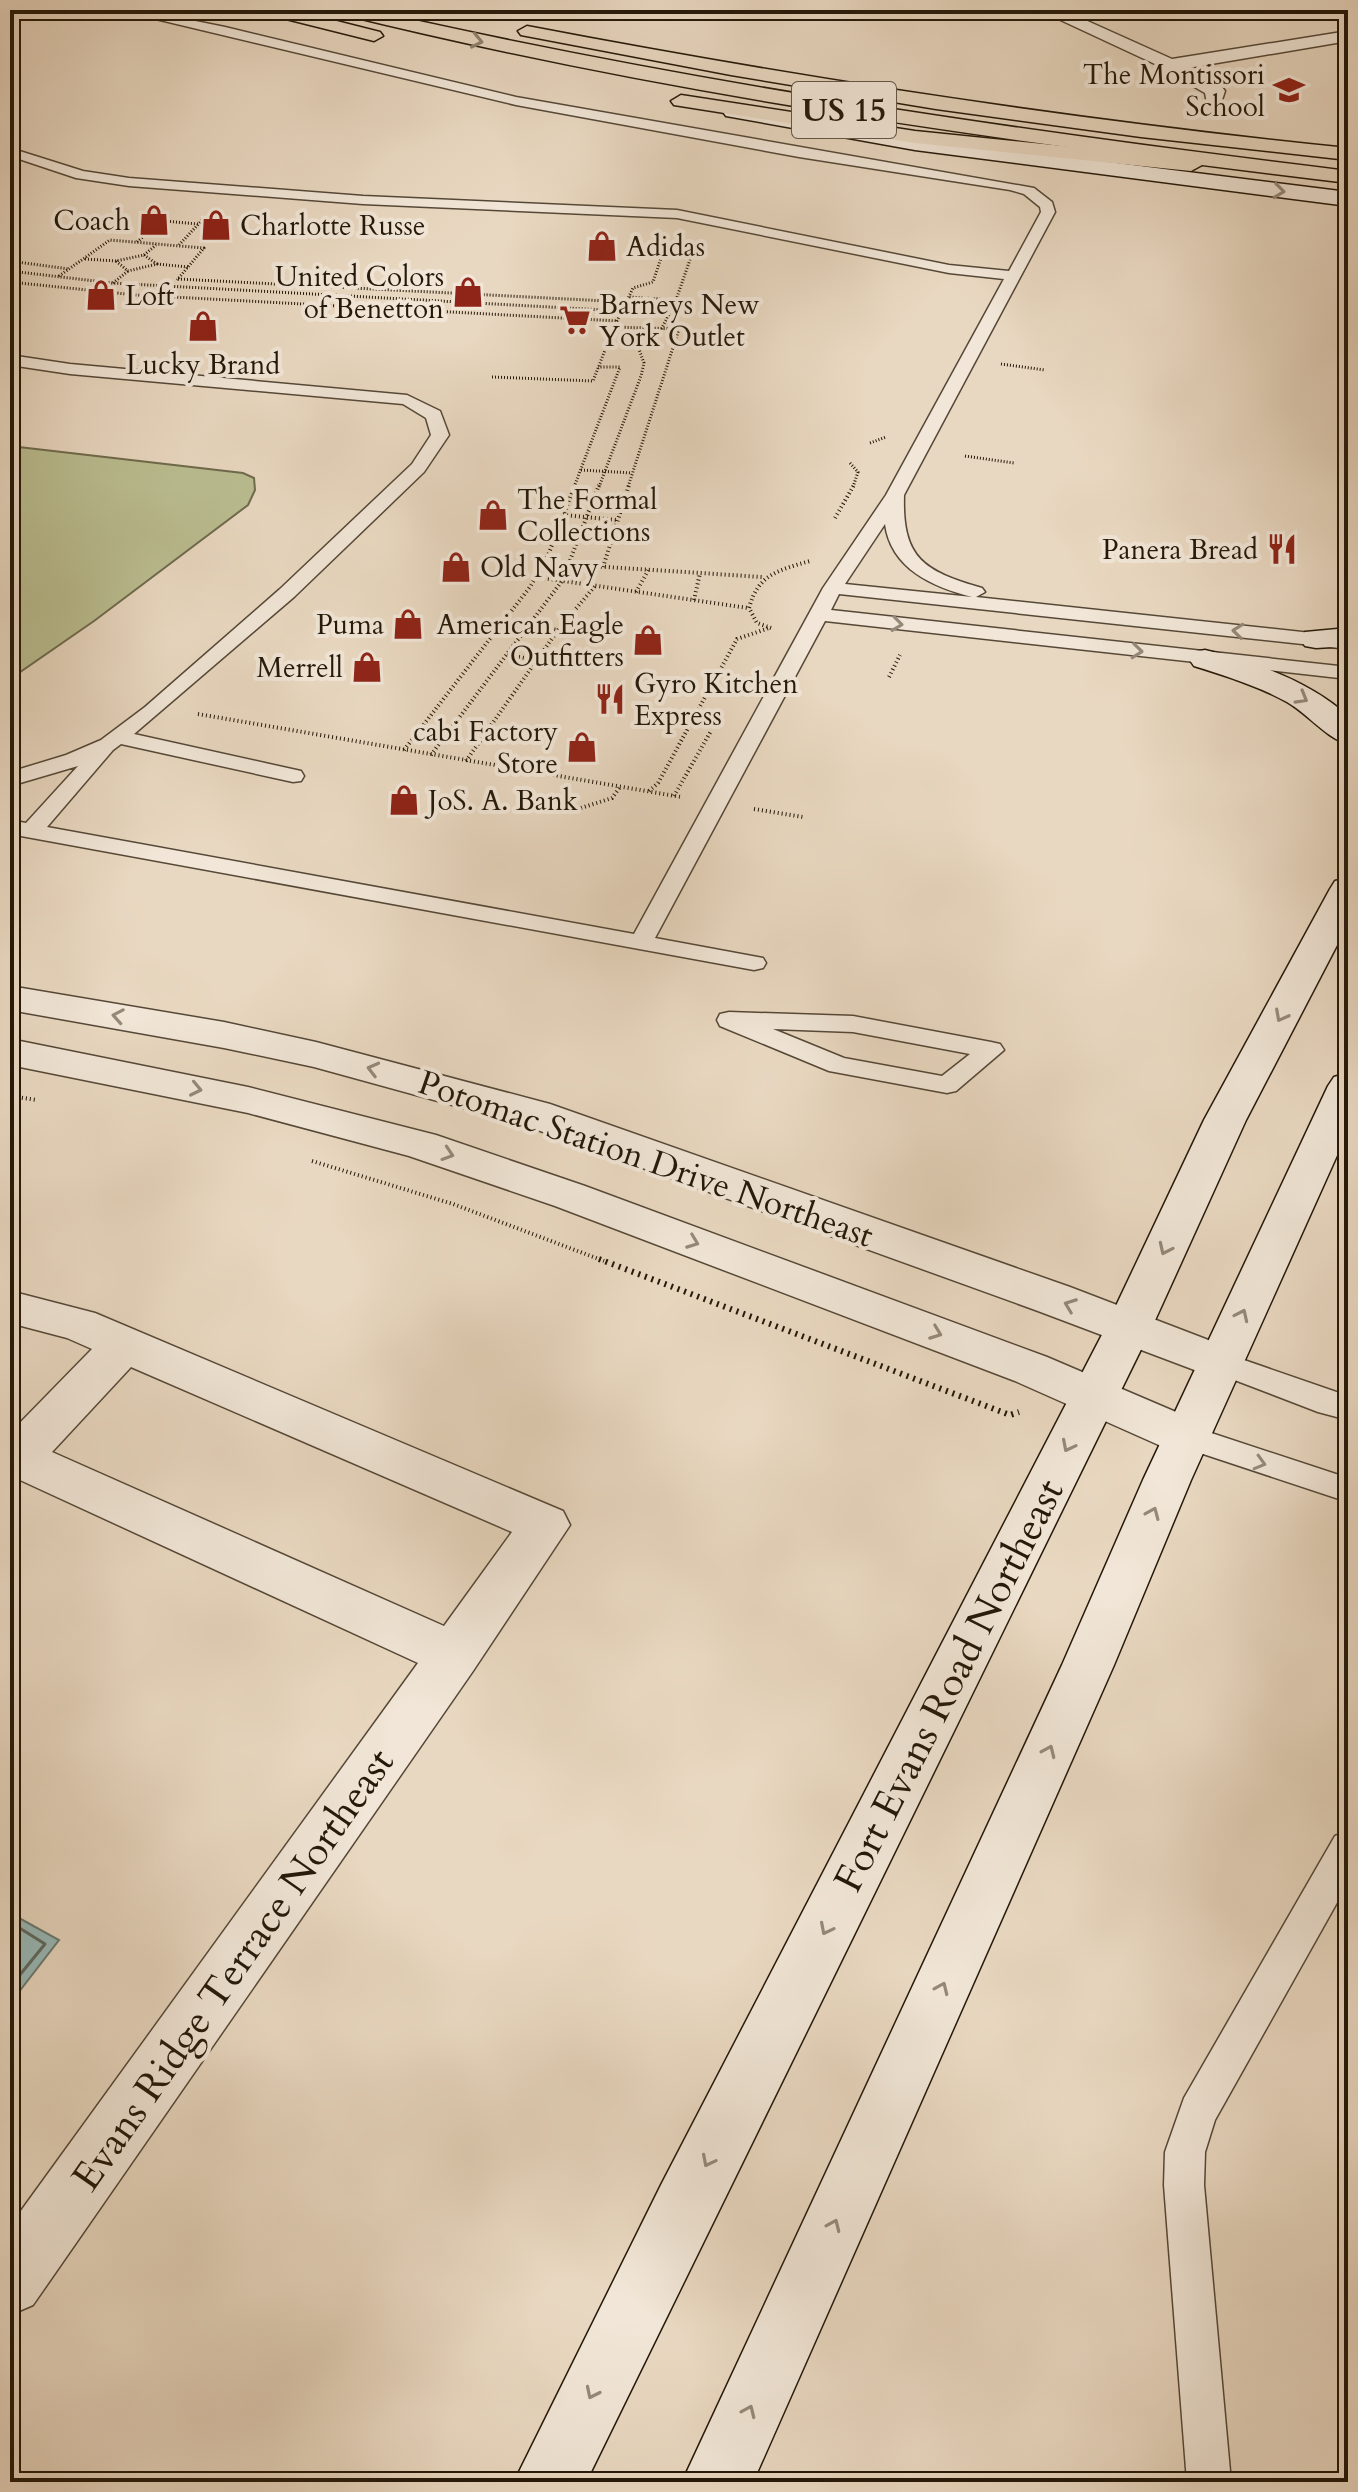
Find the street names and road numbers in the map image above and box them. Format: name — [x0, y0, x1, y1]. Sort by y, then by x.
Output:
road number: US 15 — [792, 82, 896, 138]
street label: Potomac Station Drive Northeast — [412, 1059, 879, 1259]
street label: Fort Evans Road Northeast — [821, 1470, 1078, 1902]
street label: Evans Ridge Terrace Northeast — [59, 1737, 407, 2202]

